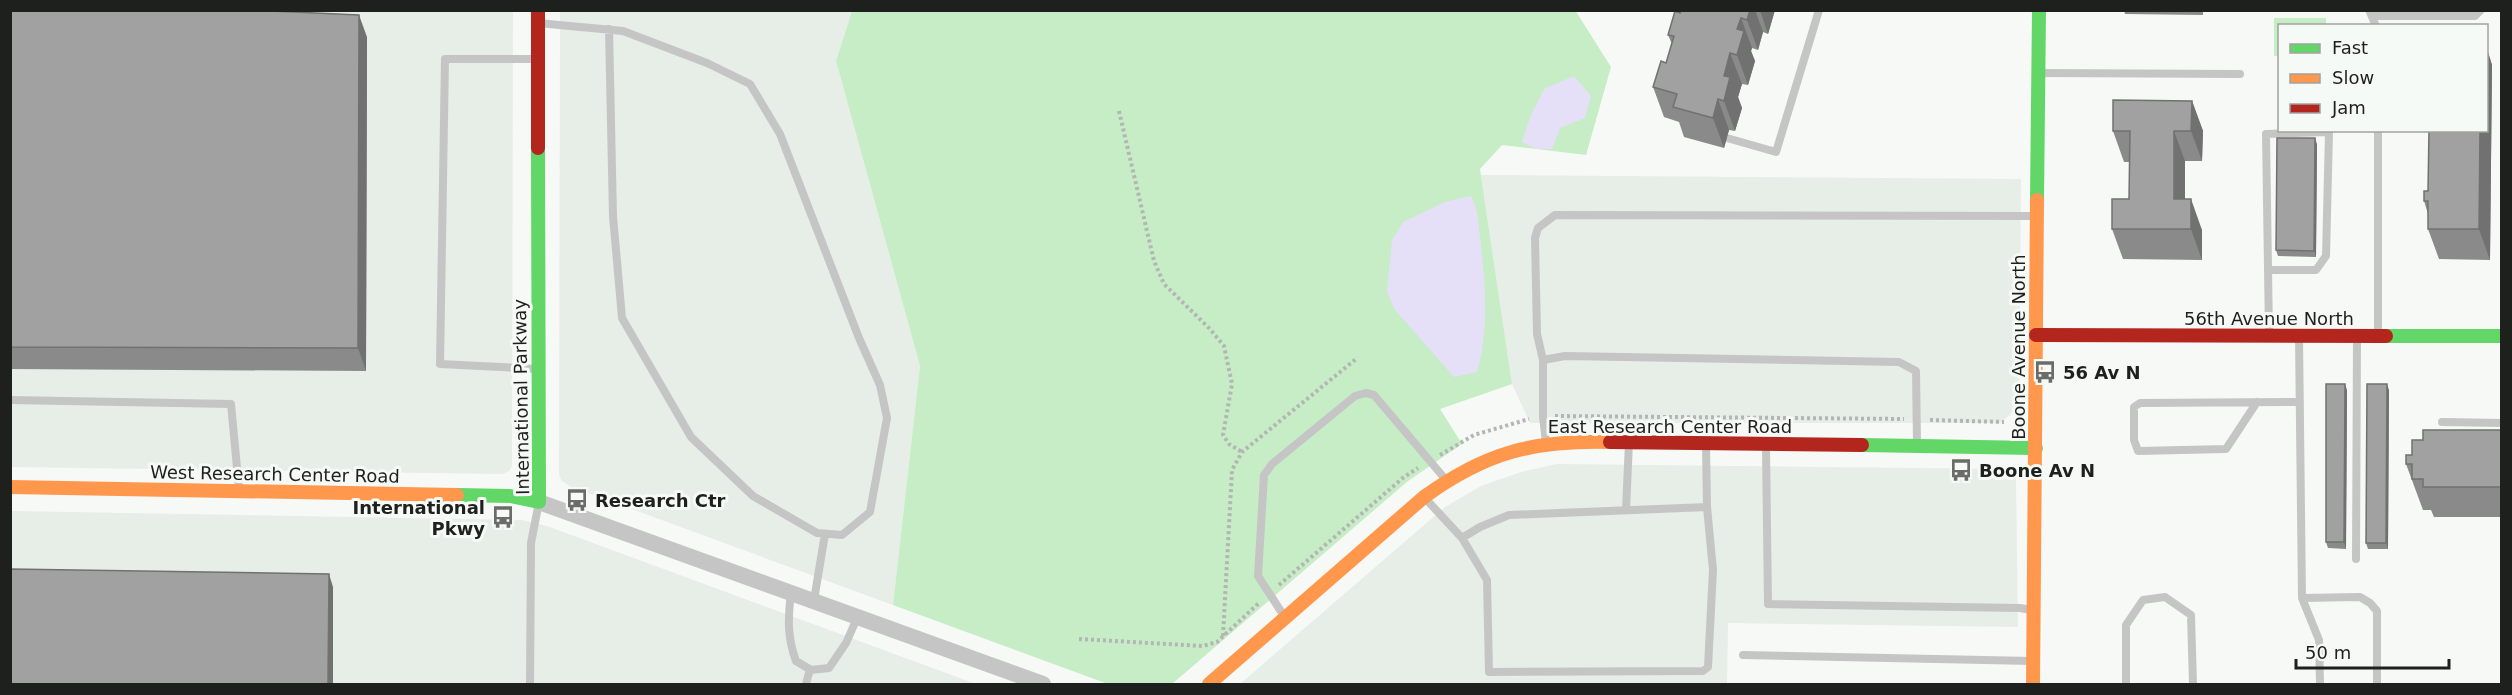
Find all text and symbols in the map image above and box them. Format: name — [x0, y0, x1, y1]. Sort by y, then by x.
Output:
legend — [2278, 24, 2488, 132]
text: Fast — [2332, 37, 2368, 58]
text: Slow — [2332, 67, 2374, 88]
text: Jam — [2331, 97, 2366, 118]
street label: Boone Avenue North — [2008, 254, 2029, 440]
street label: International Parkway — [509, 299, 533, 495]
street label: 56th Avenue North — [2184, 308, 2354, 329]
bus stop icon: 56 Av N — [2032, 359, 2058, 385]
place label: 56 Av N — [2063, 362, 2141, 383]
street label: East Research Center Road — [1548, 416, 1792, 437]
bus stop icon: Boone Av N — [1948, 457, 1974, 483]
place label: Boone Av N — [1979, 460, 2095, 481]
street label: West Research Center Road — [150, 461, 400, 487]
bus stop icon: Research Ctr — [564, 487, 590, 513]
place label: Research Ctr — [595, 490, 726, 511]
place label: International Pkwy — [353, 497, 485, 539]
bus stop icon: International Pkwy — [490, 504, 516, 530]
scale bar — [2296, 632, 2449, 670]
text: 50 m — [2305, 642, 2351, 663]

